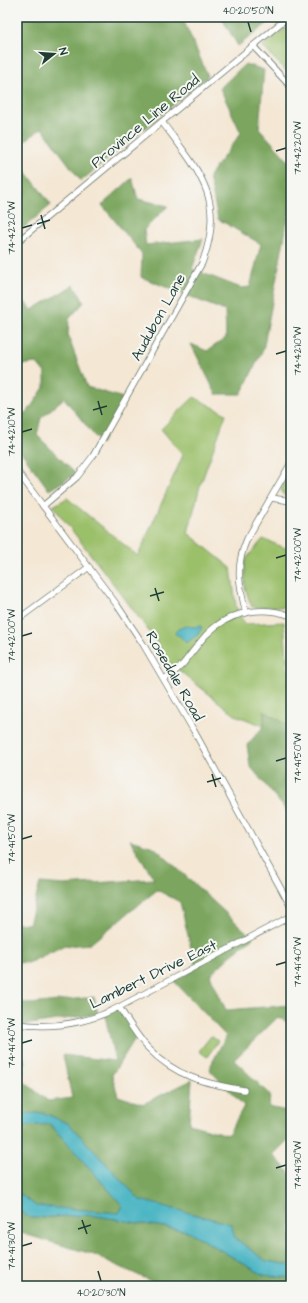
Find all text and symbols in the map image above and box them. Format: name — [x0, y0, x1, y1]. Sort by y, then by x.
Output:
text: 40°20'50"N — [223, 4, 274, 18]
north arrow — [34, 34, 74, 74]
text: N — [55, 46, 71, 57]
street label: Province Line Road — [86, 69, 204, 173]
text: 74°42'20"W — [291, 121, 305, 175]
text: 74°42'20"W — [5, 201, 19, 255]
street label: Audubon Lane — [126, 270, 191, 365]
text: 74°42'10"W — [291, 326, 305, 375]
text: 74°42'10"W — [5, 407, 19, 456]
text: 74°42'00"W — [291, 528, 305, 582]
text: 74°42'00"W — [5, 609, 19, 663]
street label: Rosedale Road — [140, 627, 209, 726]
text: 74°41'50"W — [291, 732, 305, 783]
text: 74°41'50"W — [5, 813, 19, 864]
street label: Lambert Drive East — [86, 935, 220, 1014]
text: 74°41'40"W — [291, 937, 305, 987]
text: 74°41'40"W — [5, 1018, 19, 1068]
text: 74°41'30"W — [291, 1140, 305, 1189]
text: 74°41'30"W — [5, 1221, 19, 1270]
text: 40°20'30"N — [77, 1286, 126, 1300]

